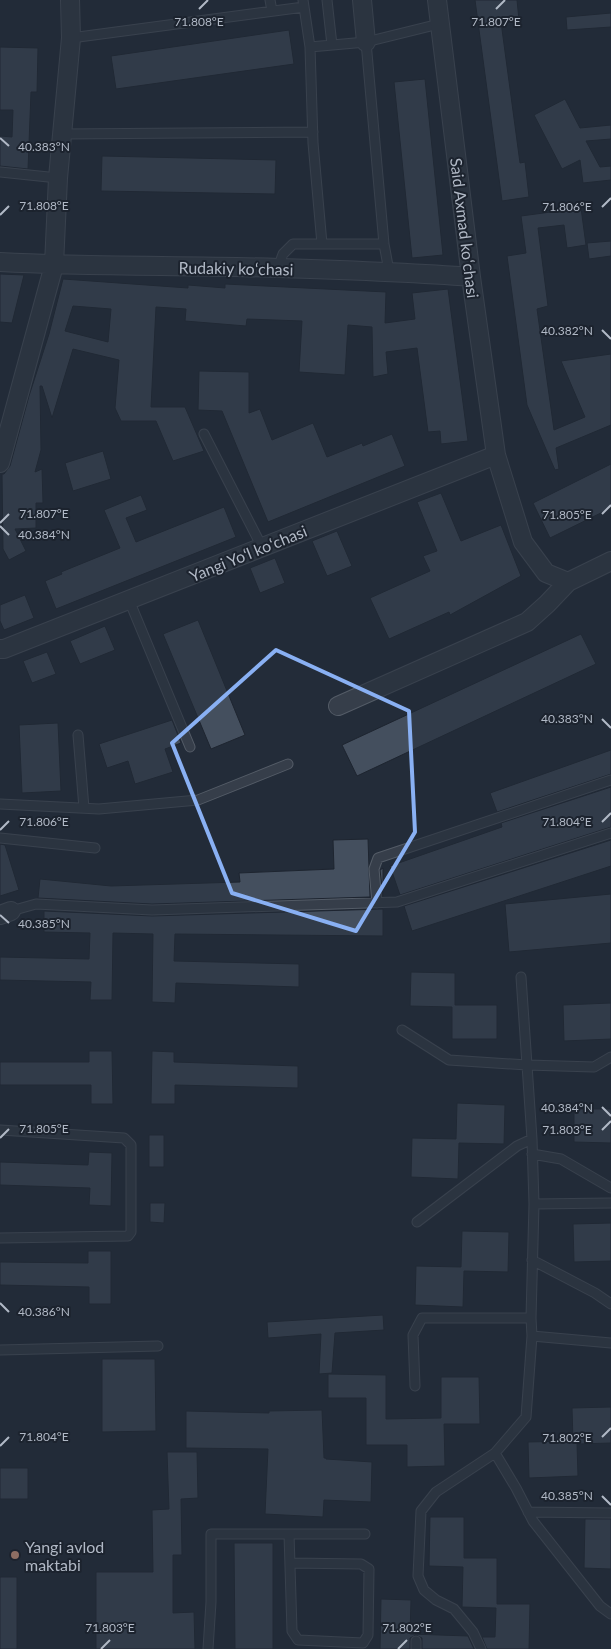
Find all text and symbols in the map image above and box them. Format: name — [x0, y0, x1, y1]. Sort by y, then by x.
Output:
text: 71.808°E — [174, 14, 224, 29]
text: 71.807°E — [471, 14, 521, 29]
text: 40.383°N — [18, 139, 70, 154]
street label: Said Axmad koʻchasi — [447, 157, 483, 299]
text: 71.808°E — [19, 198, 69, 213]
text: 71.806°E — [542, 199, 592, 214]
street label: Rudakiy koʻchasi — [178, 257, 294, 279]
text: 40.382°N — [541, 323, 593, 338]
text: 71.807°E — [19, 506, 69, 521]
text: 71.805°E — [542, 507, 592, 522]
street label: Yangi Yoʻl koʻchasi — [187, 521, 309, 585]
text: 40.384°N — [18, 527, 70, 542]
text: 40.383°N — [541, 711, 593, 726]
text: 71.806°E — [19, 814, 69, 829]
text: 71.804°E — [542, 814, 592, 829]
text: 40.385°N — [18, 916, 70, 931]
text: 40.384°N — [541, 1100, 593, 1115]
text: 71.805°E — [19, 1121, 69, 1136]
text: 71.803°E — [542, 1122, 592, 1137]
text: 40.386°N — [18, 1304, 70, 1319]
text: 71.804°E — [19, 1429, 69, 1444]
text: 71.802°E — [542, 1430, 592, 1445]
text: 40.385°N — [541, 1488, 593, 1503]
place label: Yangi avlod maktabi — [25, 1537, 104, 1574]
marker: Yangi avlod maktabi — [9, 1549, 21, 1561]
text: 71.803°E — [85, 1620, 135, 1635]
text: 71.802°E — [382, 1620, 432, 1635]

